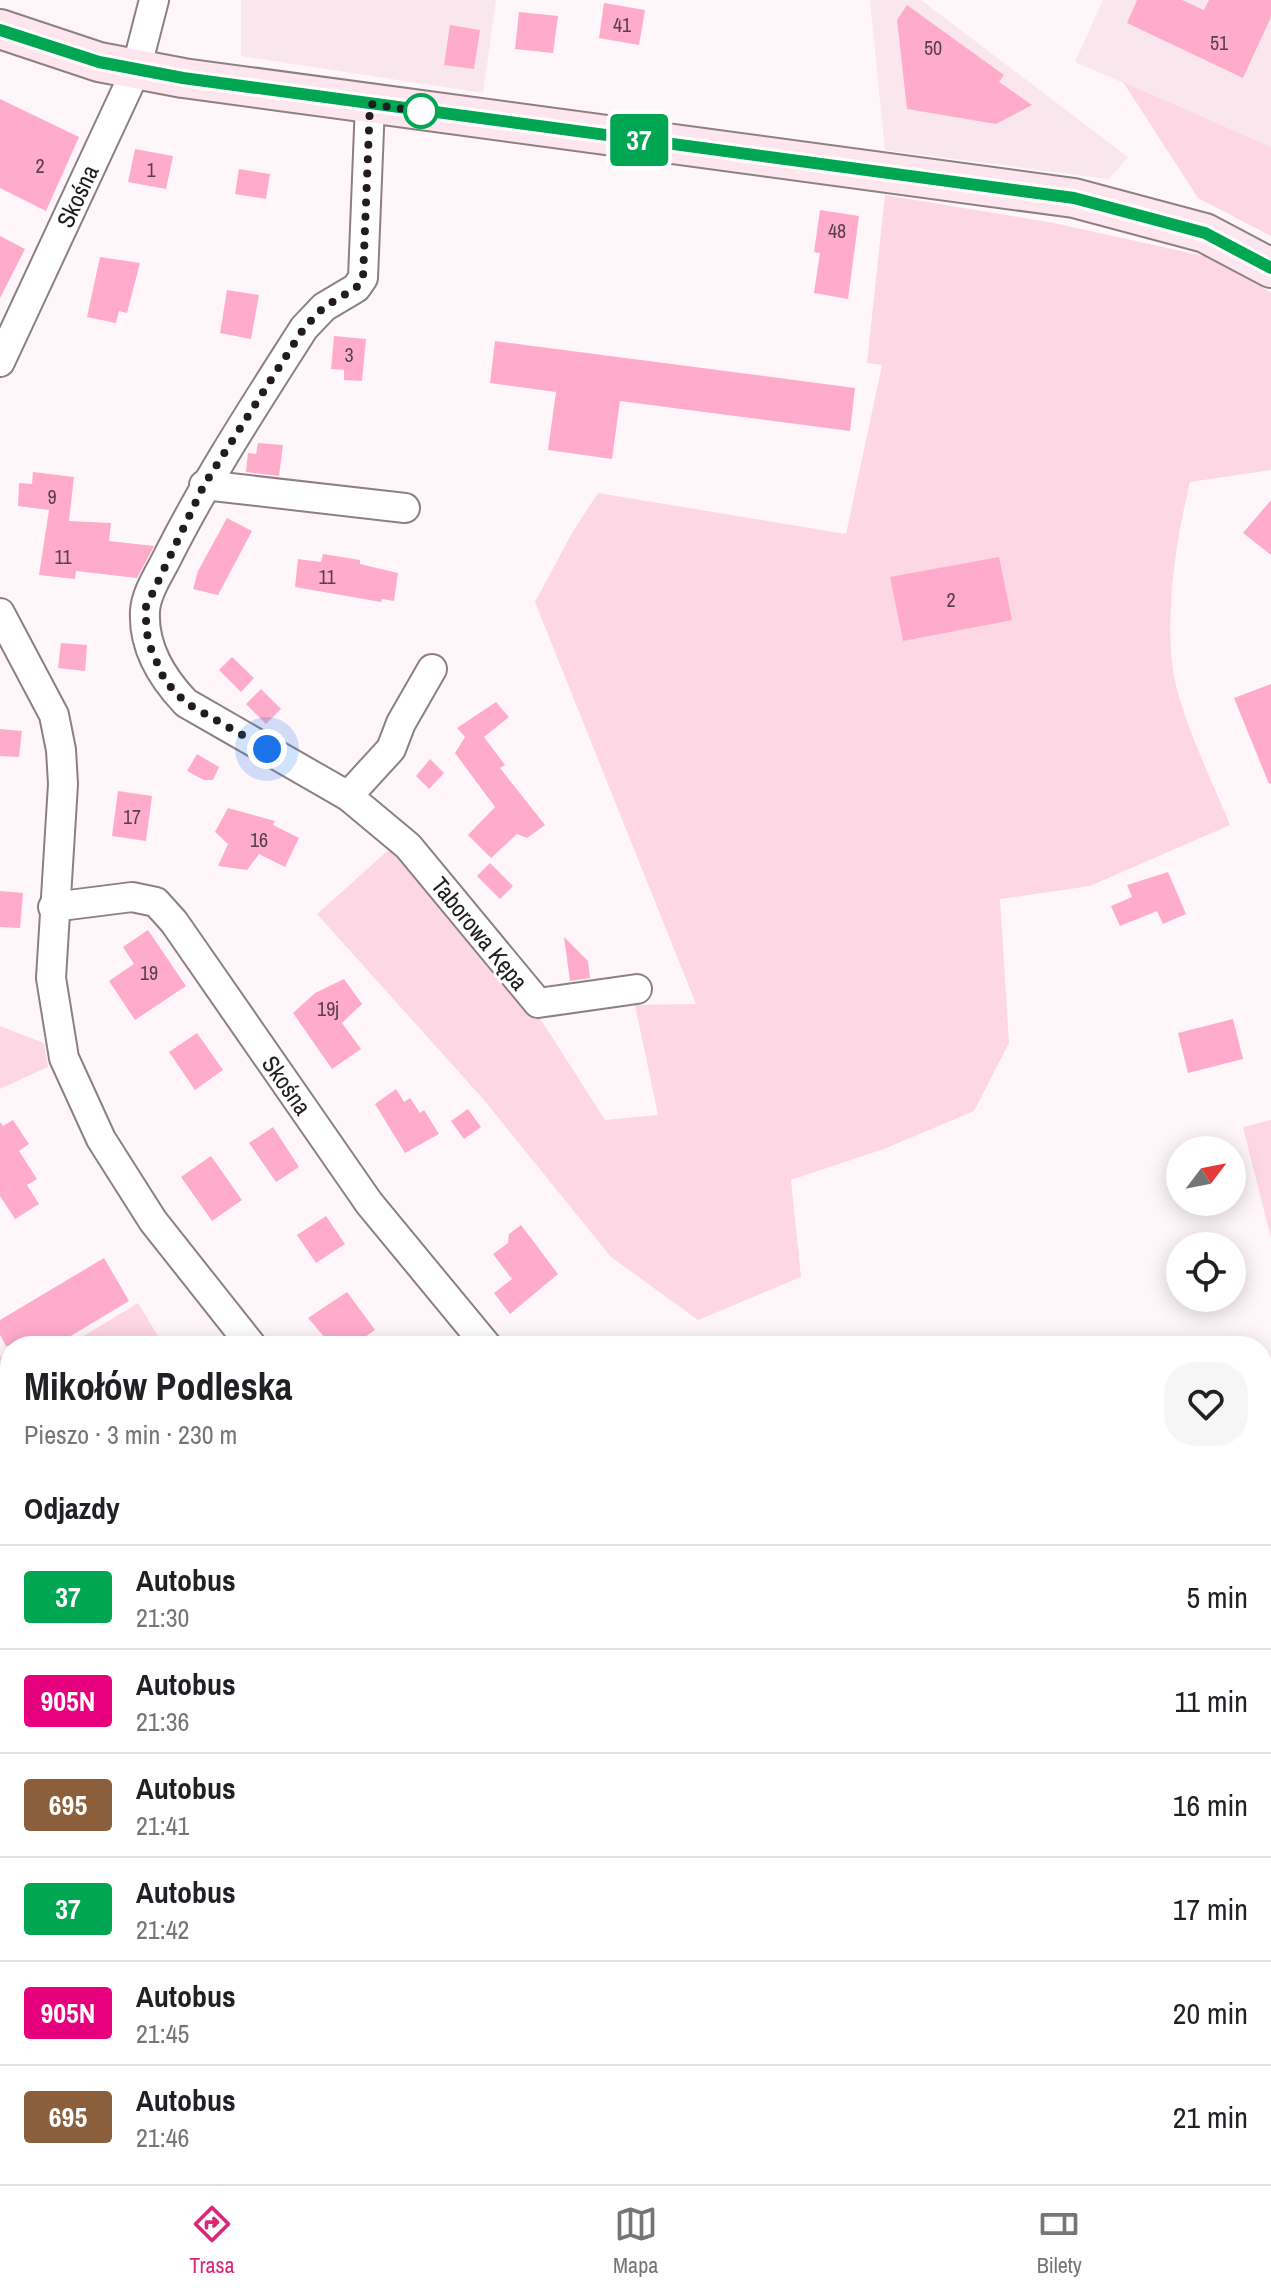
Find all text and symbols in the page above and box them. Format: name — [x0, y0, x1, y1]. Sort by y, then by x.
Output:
house number: 41 — [613, 11, 631, 38]
house number: 51 — [1210, 29, 1228, 56]
house number: 50 — [924, 34, 942, 61]
unlabelled marker — [404, 94, 438, 128]
line badge: 37 — [603, 114, 675, 166]
text: 37 — [626, 121, 652, 159]
house number: 2 — [35, 152, 45, 179]
house number: 1 — [146, 156, 156, 183]
street label: Skośna — [49, 159, 105, 233]
house number: 48 — [828, 217, 846, 244]
house number: 3 — [344, 341, 354, 368]
house number: 9 — [47, 483, 57, 510]
house number: 11 — [54, 543, 72, 570]
house number: 11 — [318, 563, 336, 590]
house number: 2 — [946, 586, 956, 613]
your location — [247, 729, 287, 769]
house number: 17 — [123, 803, 141, 830]
house number: 16 — [250, 826, 268, 853]
street label: Taborowa Kępa — [424, 870, 536, 996]
house number: 19 — [140, 959, 158, 986]
house number: 19j — [317, 995, 339, 1022]
street label: Skośna — [255, 1049, 319, 1121]
north arrow — [1166, 1136, 1246, 1216]
map controls — [1166, 1136, 1246, 1312]
button: locate — [1166, 1232, 1246, 1312]
text: Mikołów Podleska — [24, 1361, 292, 1412]
button: heart — [1164, 1362, 1248, 1446]
text: Pieszo · 3 min · 230 m — [24, 1417, 237, 1452]
text: Odjazdy — [24, 1488, 120, 1528]
text: Autobus — [136, 1560, 236, 1600]
text: 5 min — [1186, 1577, 1248, 1617]
text: 37 — [55, 1578, 81, 1616]
text: 21:30 — [136, 1600, 189, 1635]
text: Autobus — [136, 1664, 236, 1704]
text: 11 min — [1175, 1681, 1248, 1721]
text: 905N — [41, 1682, 95, 1720]
text: 21:36 — [136, 1704, 189, 1739]
text: Autobus — [136, 1768, 236, 1808]
text: 16 min — [1173, 1785, 1248, 1825]
text: 695 — [49, 1786, 87, 1824]
text: 21:41 — [136, 1808, 189, 1843]
text: Autobus — [136, 1872, 236, 1912]
text: 17 min — [1173, 1889, 1248, 1929]
text: 37 — [55, 1890, 81, 1928]
text: 21:42 — [136, 1912, 189, 1947]
text: Autobus — [136, 1976, 236, 2016]
text: 20 min — [1173, 1993, 1248, 2033]
text: 905N — [41, 1994, 95, 2032]
text: 21:45 — [136, 2016, 189, 2051]
text: Autobus — [136, 2080, 236, 2120]
text: 21 min — [1173, 2097, 1248, 2137]
text: 695 — [49, 2098, 87, 2136]
text: 21:46 — [136, 2120, 189, 2155]
tab: Trasa — [189, 2202, 235, 2280]
tab: Mapa — [613, 2202, 658, 2280]
tab: Bilety — [1037, 2202, 1082, 2280]

